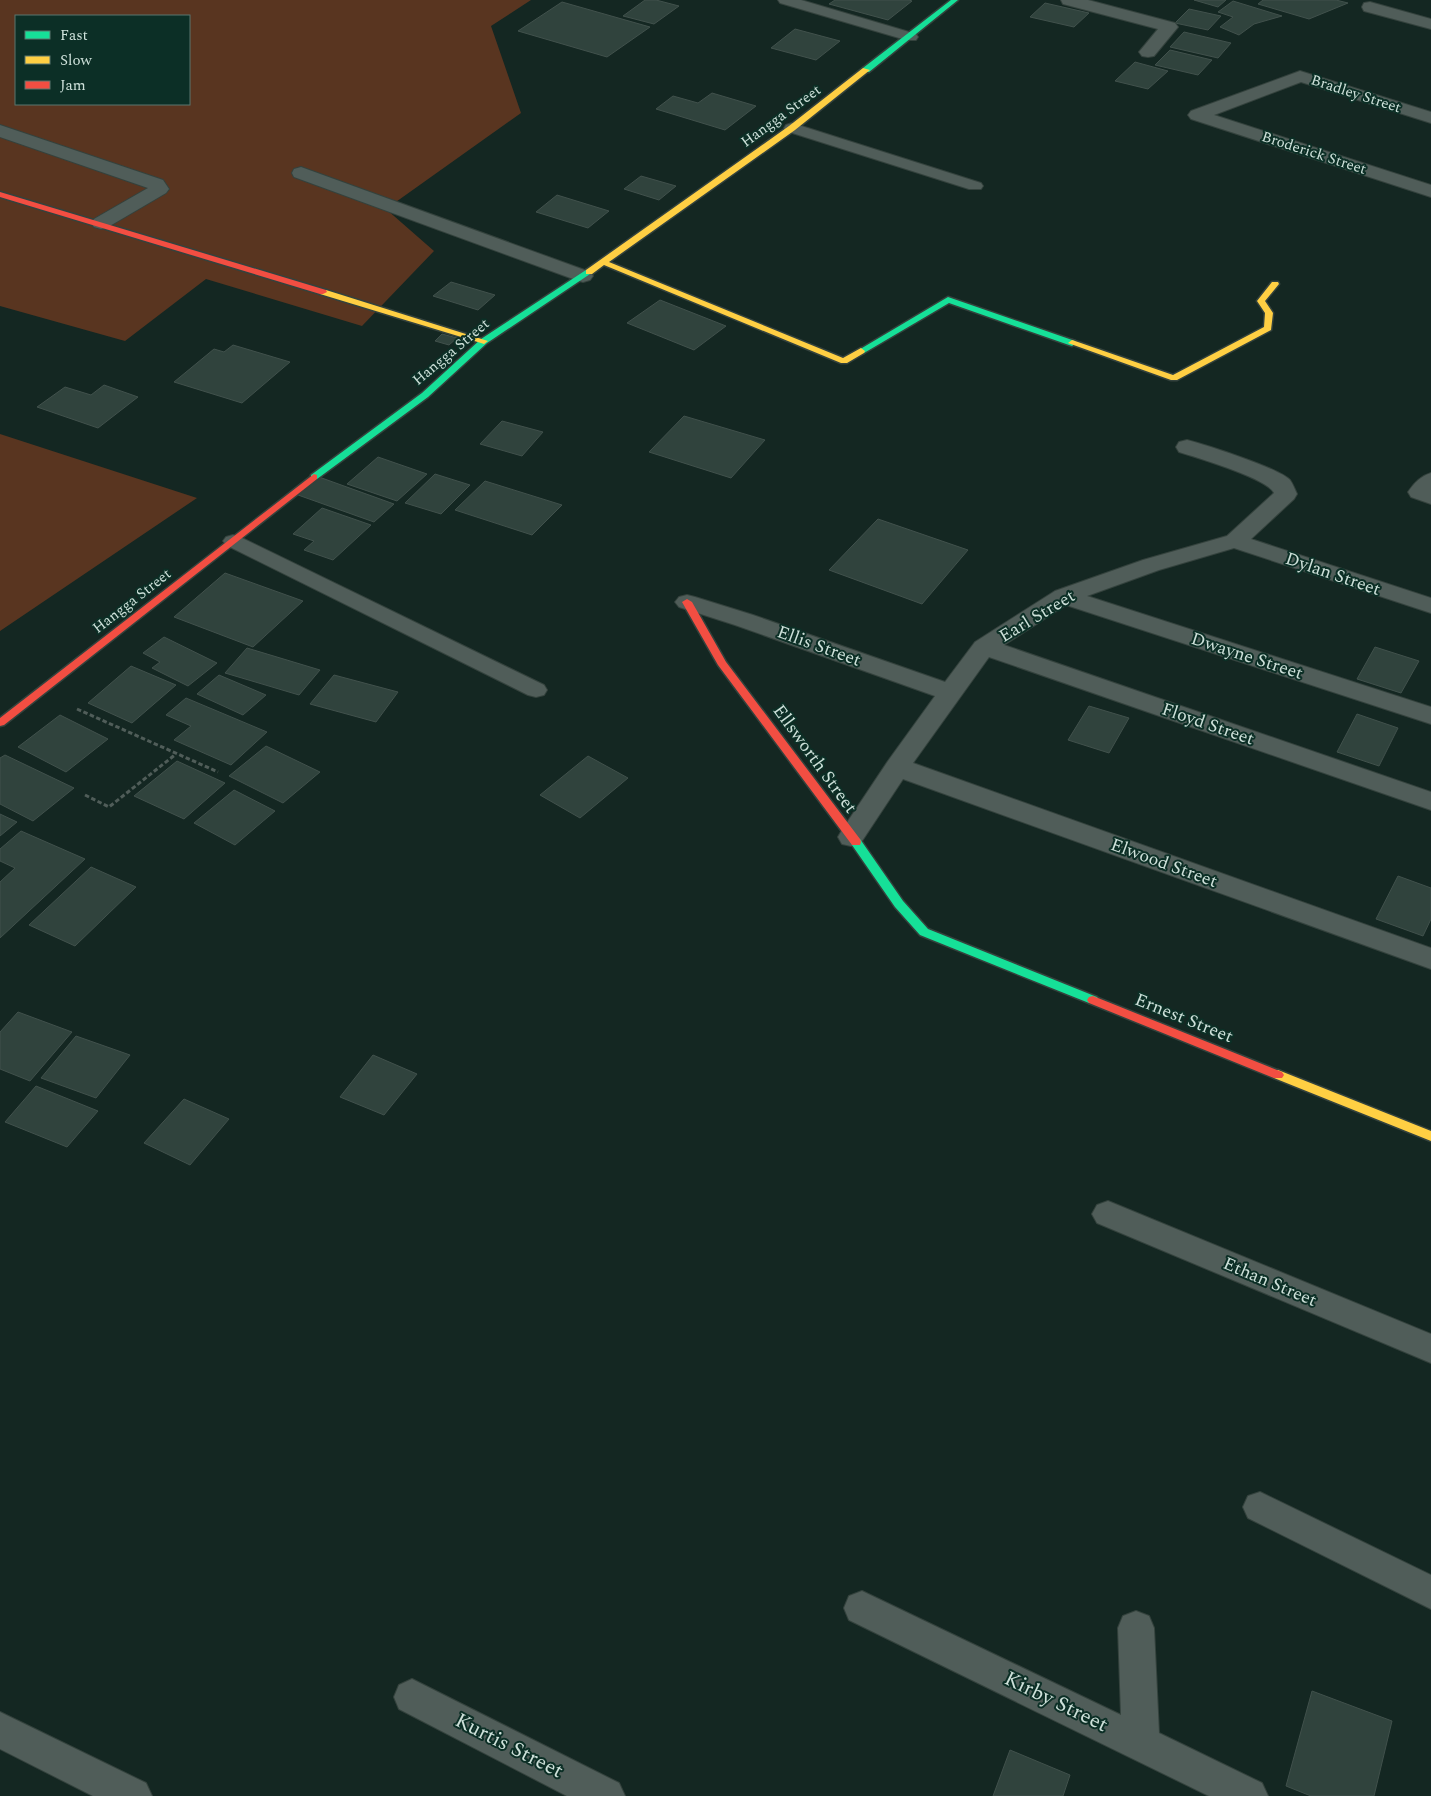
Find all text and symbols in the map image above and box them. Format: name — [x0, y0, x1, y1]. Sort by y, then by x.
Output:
legend — [15, 15, 190, 105]
text: Fast — [60, 24, 88, 47]
text: Slow — [60, 49, 92, 72]
street label: Bradley Street — [1308, 69, 1404, 119]
text: Jam — [60, 74, 86, 97]
street label: Hangga Street — [736, 79, 826, 153]
street label: Broderick Street — [1259, 125, 1369, 181]
street label: Hangga Street — [407, 313, 495, 391]
street label: Dylan Street — [1282, 545, 1384, 603]
street label: Hangga Street — [88, 563, 176, 639]
street label: Earl Street — [994, 583, 1080, 649]
street label: Ellis Street — [773, 618, 865, 674]
street label: Dwayne Street — [1188, 625, 1306, 687]
street label: Floyd Street — [1158, 696, 1258, 752]
street label: Ellsworth Street — [766, 699, 864, 819]
street label: Elwood Street — [1107, 831, 1221, 895]
street label: Ernest Street — [1131, 986, 1237, 1050]
street label: Ethan Street — [1219, 1250, 1321, 1314]
street label: Kirby Street — [999, 1663, 1113, 1741]
street label: Kurtis Street — [449, 1705, 569, 1787]

